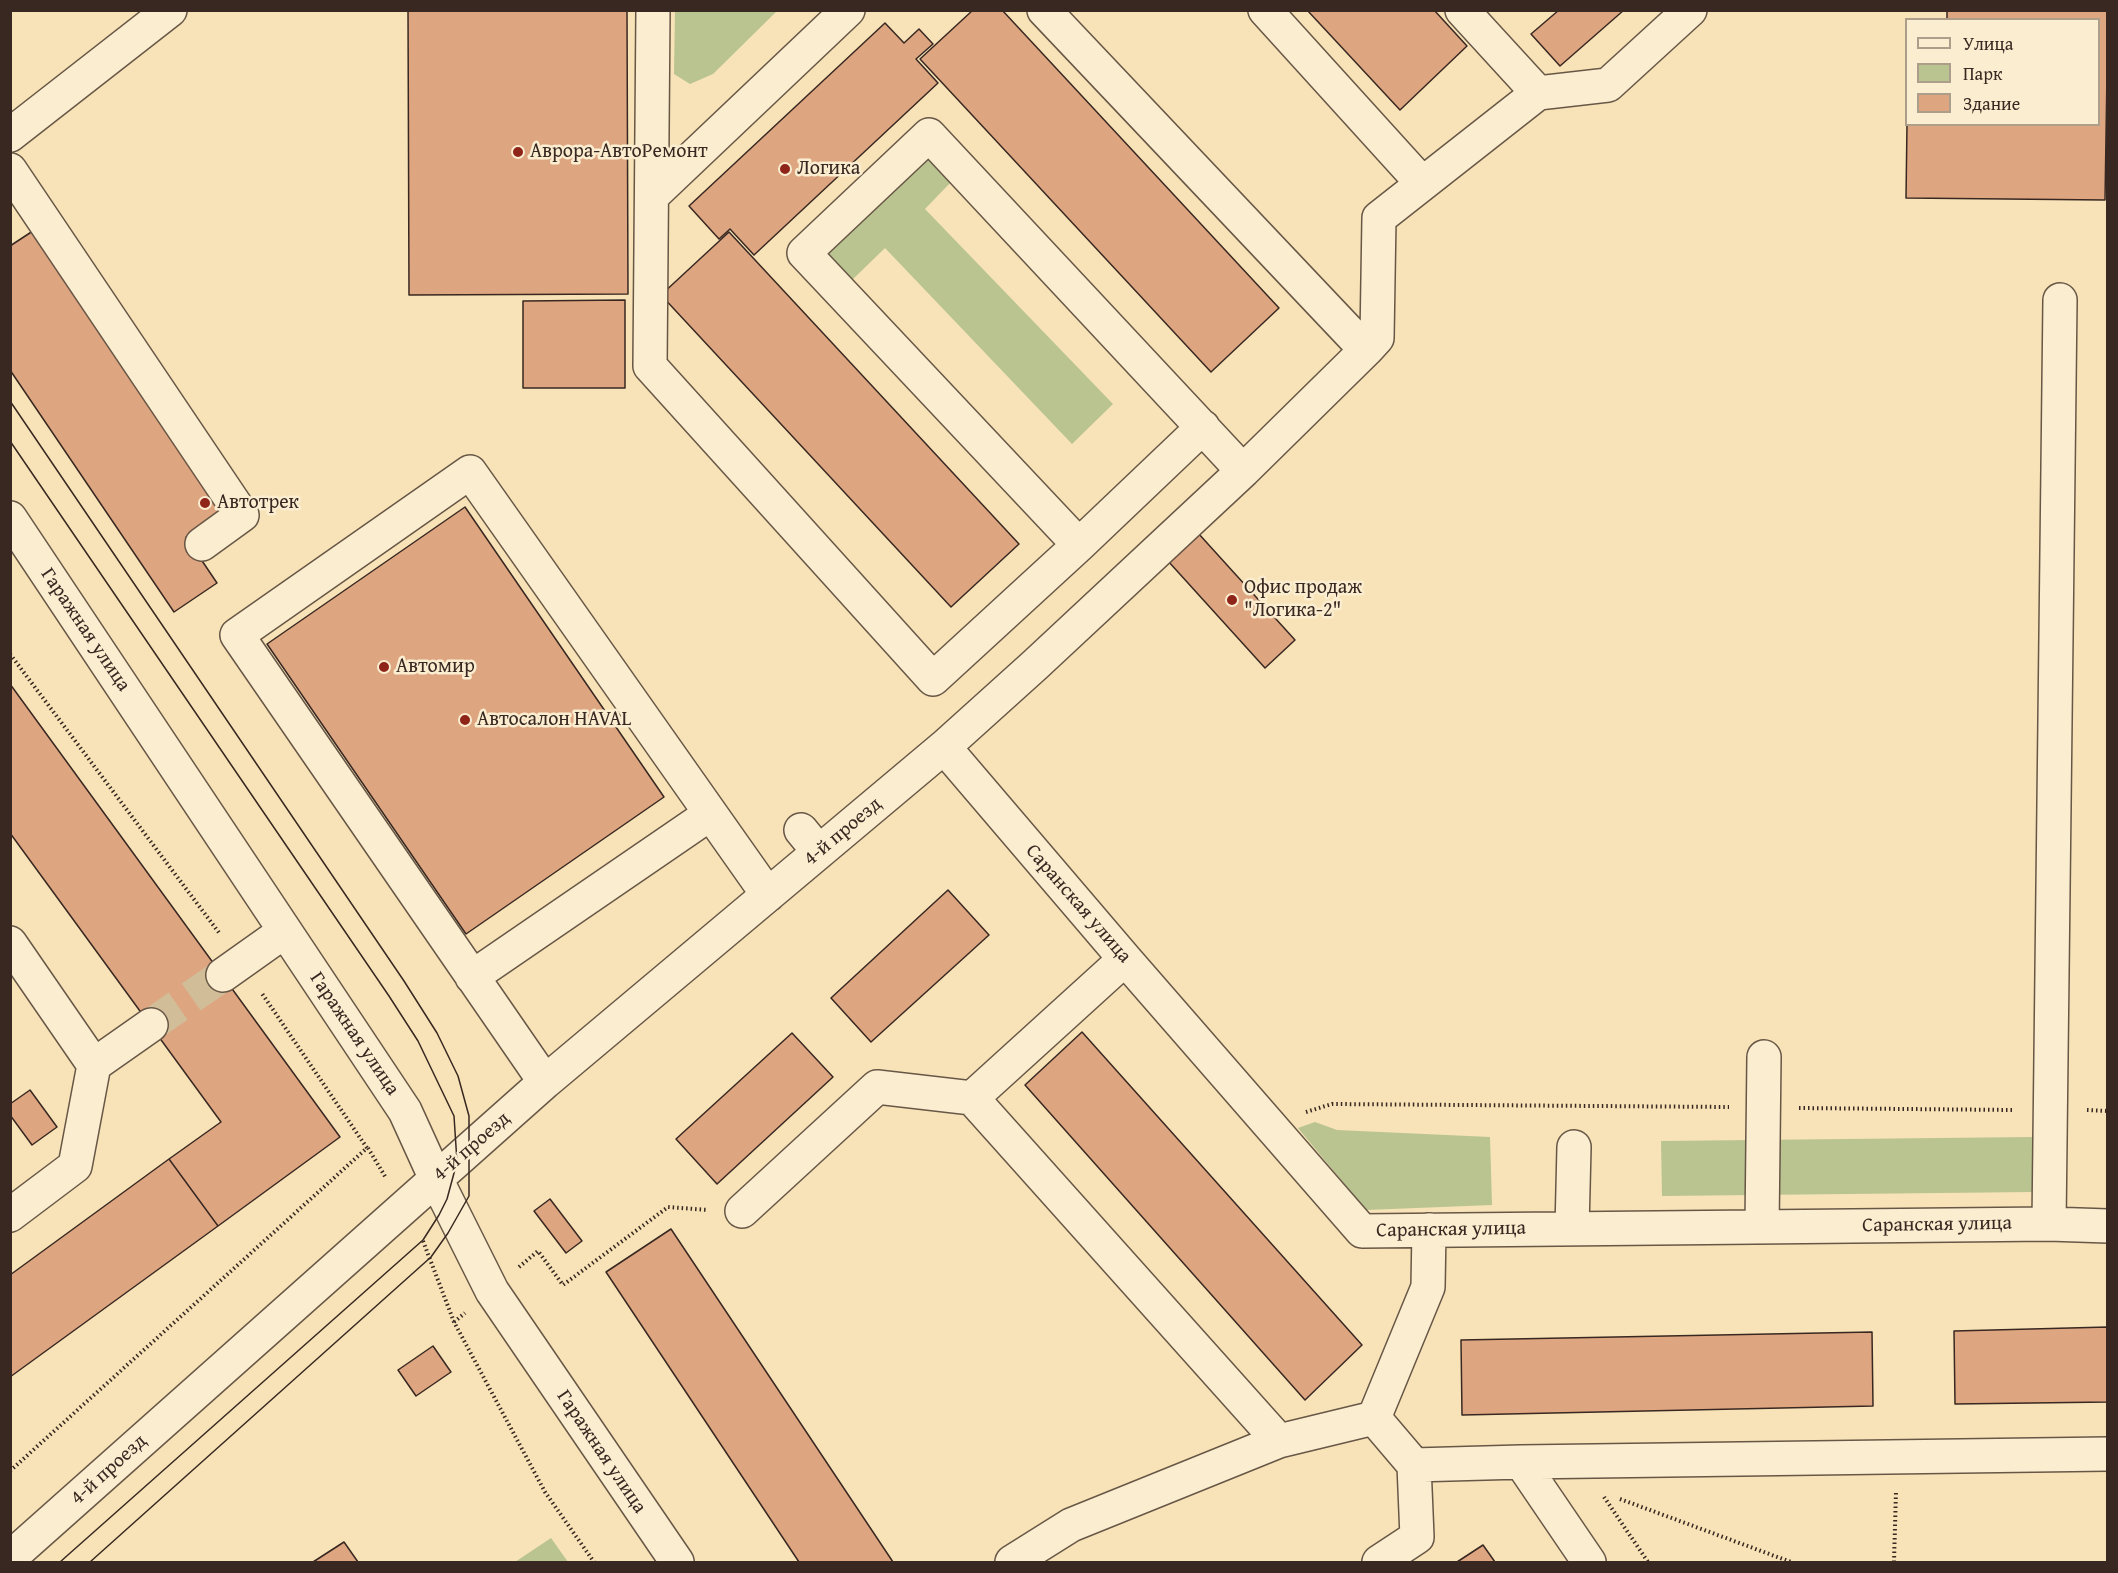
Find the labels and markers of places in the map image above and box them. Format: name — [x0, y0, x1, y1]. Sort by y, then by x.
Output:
place label: Аврора-АвтоРемонт — [530, 140, 708, 164]
marker: Аврора-АвтоРемонт — [511, 145, 525, 159]
place label: Логика — [797, 157, 860, 181]
marker: Логика — [778, 162, 792, 176]
place label: Автотрек — [217, 491, 299, 515]
marker: Автотрек — [198, 496, 212, 510]
place label: Офис продаж "Логика-2" — [1244, 576, 1362, 623]
marker: Офис продаж "Логика-2" — [1225, 593, 1239, 607]
place label: Автомир — [396, 655, 475, 679]
marker: Автомир — [377, 660, 391, 674]
place label: Автосалон HAVAL — [477, 708, 631, 732]
marker: Автосалон HAVAL — [458, 713, 472, 727]

